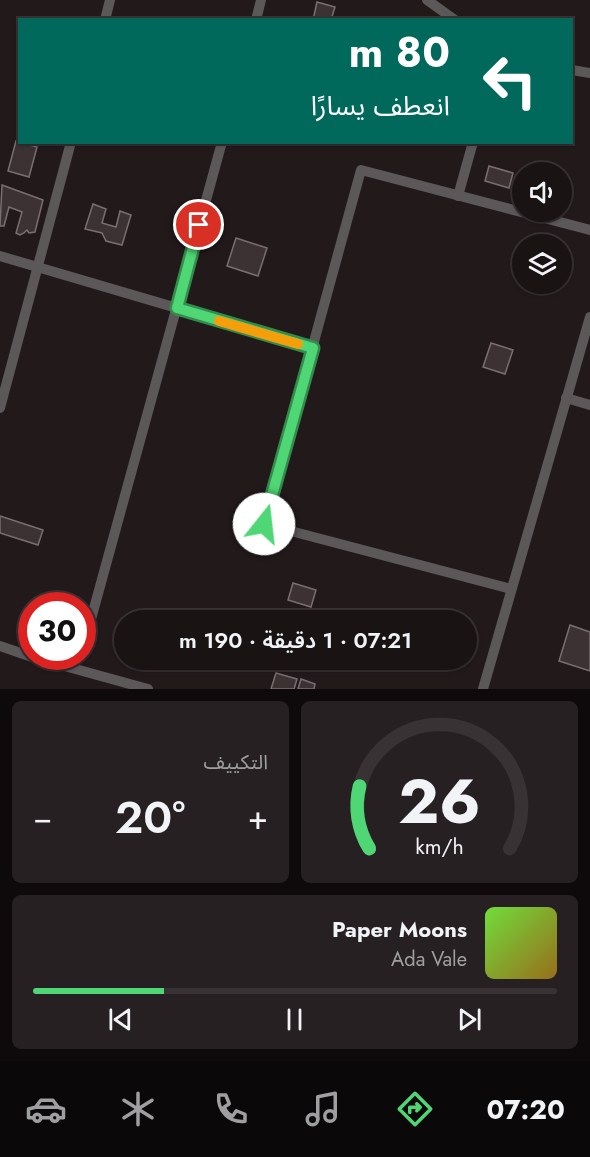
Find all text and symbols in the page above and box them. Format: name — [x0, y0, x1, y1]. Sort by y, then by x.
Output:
text: 80 m — [349, 22, 450, 83]
icon: left — [471, 42, 549, 120]
text: انعطف يسارًا — [311, 86, 450, 125]
map controls — [512, 162, 572, 294]
button: sound — [512, 162, 572, 222]
pin — [173, 199, 224, 250]
icon: arrive — [182, 208, 215, 241]
button: layers — [512, 234, 572, 294]
position arrow — [232, 492, 296, 556]
speed limit sign: 30 — [18, 592, 96, 670]
text: 07:21 · 1 دقيقة · 190 m — [179, 624, 412, 656]
text: التكييف — [204, 748, 268, 777]
text: 26 — [398, 756, 481, 846]
text: 20° — [115, 785, 185, 850]
text: − — [33, 794, 52, 841]
text: + — [248, 794, 268, 841]
text: km/h — [415, 831, 464, 862]
text: Paper Moons — [332, 913, 467, 945]
text: Ada Vale — [391, 945, 467, 974]
icon: previous — [104, 1003, 137, 1036]
icon: pause — [278, 1003, 311, 1036]
icon: next — [453, 1003, 486, 1036]
icon: car — [25, 1088, 67, 1130]
icon: climate — [117, 1088, 159, 1130]
icon: phone — [210, 1088, 252, 1130]
icon: music — [302, 1088, 344, 1130]
icon: directions — [394, 1088, 436, 1130]
text: 07:20 — [486, 1090, 565, 1129]

